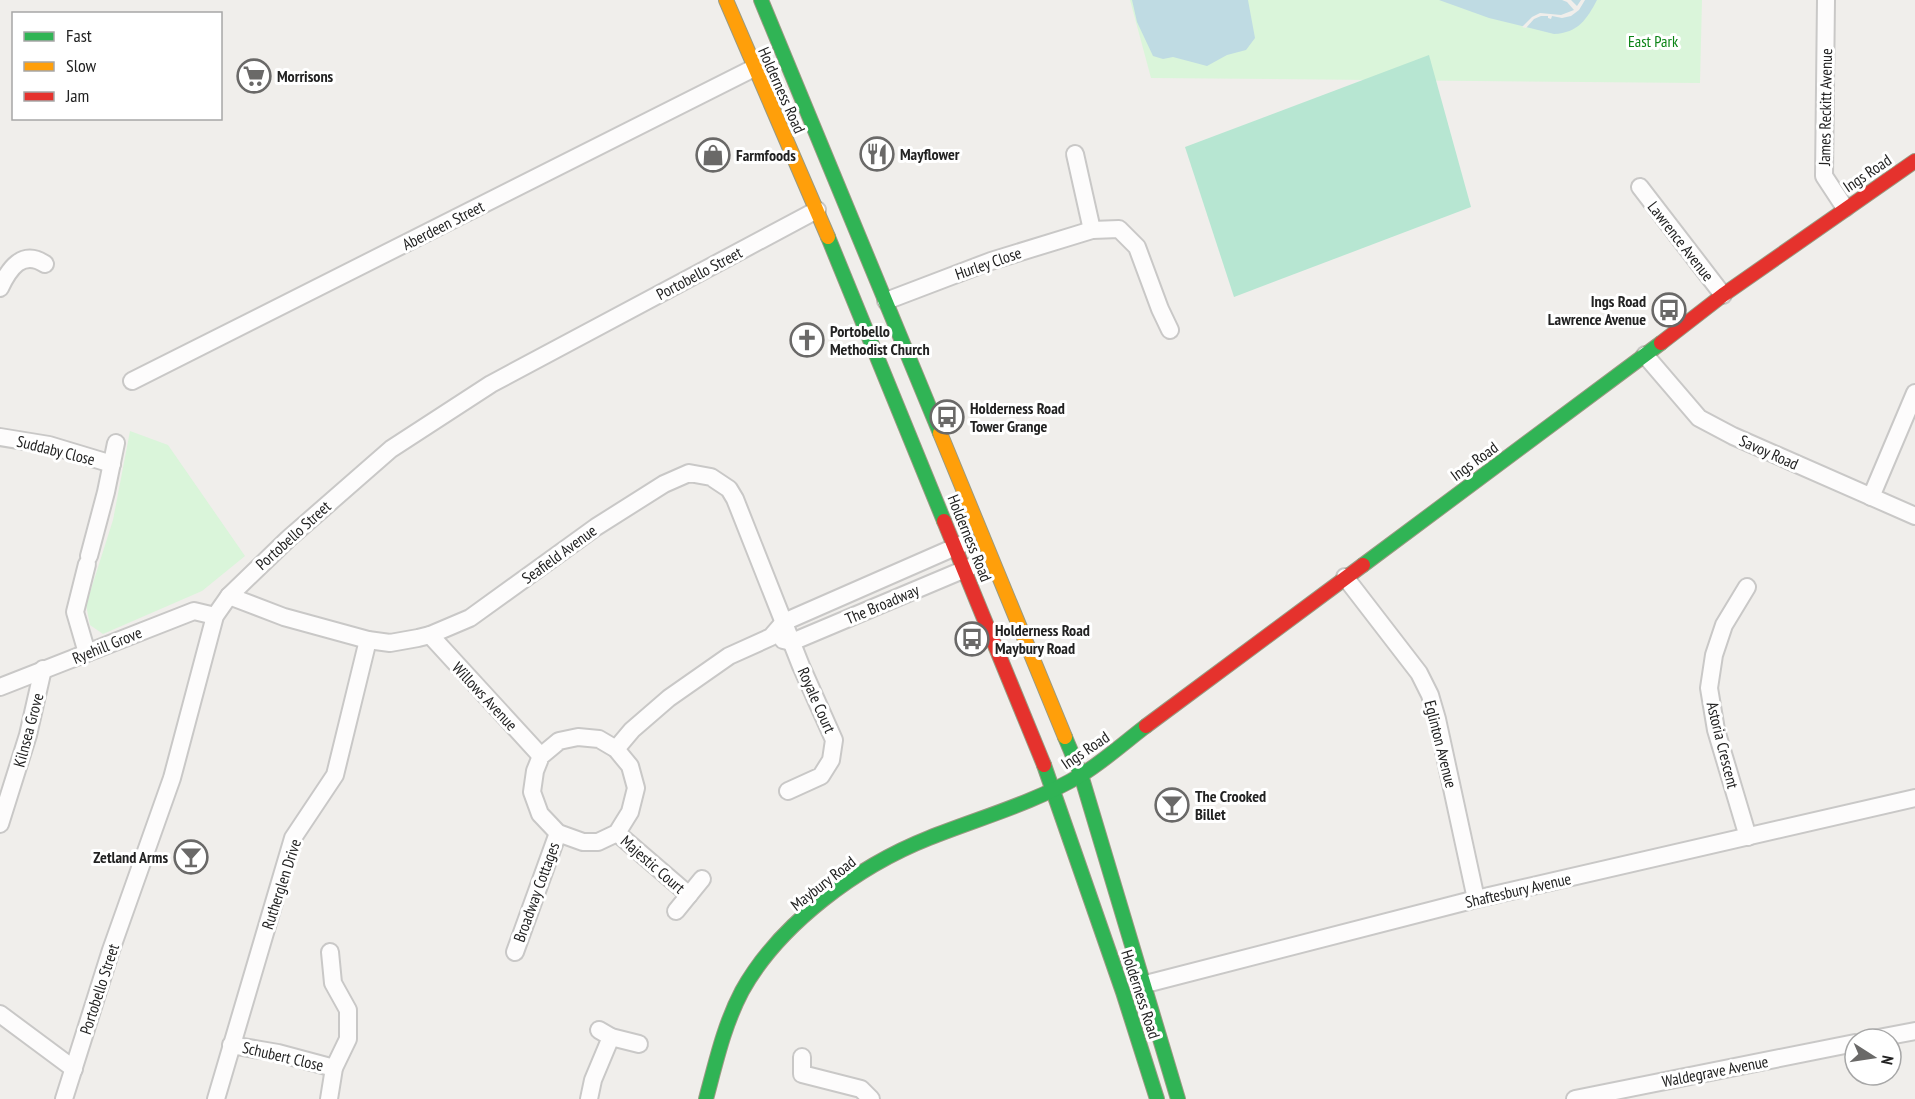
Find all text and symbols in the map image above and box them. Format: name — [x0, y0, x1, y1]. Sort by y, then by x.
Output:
legend — [12, 12, 222, 120]
text: Fast — [66, 24, 92, 47]
park label: East Park — [1628, 31, 1679, 51]
street label: Holderness Road — [754, 44, 810, 136]
street label: James Reckitt Avenue — [1814, 48, 1836, 167]
text: Slow — [66, 54, 97, 77]
supermarket icon: Morrisons — [236, 58, 272, 94]
place label: Morrisons — [277, 66, 334, 86]
text: Jam — [65, 84, 89, 107]
restaurant icon: Mayflower — [859, 136, 895, 172]
shop icon: Farmfoods — [695, 137, 731, 173]
place label: Mayflower — [900, 144, 960, 164]
place label: Farmfoods — [736, 145, 796, 165]
street label: Ings Road — [1839, 150, 1895, 196]
street label: Aberdeen Street — [399, 196, 488, 254]
street label: Lawrence Avenue — [1644, 197, 1718, 285]
street label: Portobello Street — [653, 242, 746, 304]
street label: Hurley Close — [952, 242, 1024, 284]
place label: Ings Road Lawrence Avenue — [1548, 291, 1646, 329]
bus stop icon: Ings Road Lawrence Avenue — [1651, 292, 1687, 328]
place label: Portobello Methodist Church — [830, 321, 930, 359]
church icon: Portobello Methodist Church — [789, 322, 825, 358]
place label: Holderness Road Tower Grange — [970, 398, 1065, 436]
bus stop icon: Holderness Road Tower Grange — [929, 399, 965, 435]
street label: Savoy Road — [1736, 430, 1802, 474]
street label: Suddaby Close — [15, 431, 97, 469]
street label: Ings Road — [1446, 437, 1502, 485]
street label: Holderness Road — [943, 491, 997, 585]
street label: Portobello Street — [251, 496, 335, 574]
street label: Seafield Avenue — [518, 520, 600, 588]
street label: The Broadway — [842, 580, 922, 628]
place label: Holderness Road Maybury Road — [995, 620, 1090, 658]
bus stop icon: Holderness Road Maybury Road — [954, 621, 990, 657]
street label: Ryehill Grove — [69, 622, 145, 668]
street label: Willows Avenue — [448, 657, 522, 735]
street label: Royale Court — [794, 664, 841, 737]
street label: Kilnsea Grove — [9, 691, 47, 769]
street label: Eglinton Avenue — [1420, 698, 1462, 790]
street label: Astoria Crescent — [1703, 700, 1744, 791]
street label: Ings Road — [1057, 727, 1113, 773]
place label: The Crooked Billet — [1195, 786, 1266, 824]
bar icon: The Crooked Billet — [1154, 787, 1190, 823]
street label: Majestic Court — [617, 831, 690, 898]
street label: Rutherglen Drive — [257, 836, 305, 932]
bar icon: Zetland Arms — [173, 839, 209, 875]
street label: Broadway Cottages — [509, 839, 563, 945]
place label: Zetland Arms — [93, 847, 168, 867]
street label: Maybury Road — [786, 851, 860, 915]
street label: Shaftesbury Avenue — [1463, 868, 1573, 912]
street label: Portobello Street — [75, 941, 123, 1037]
street label: Holderness Road — [1117, 947, 1165, 1041]
north arrow — [1843, 1027, 1903, 1087]
street label: Schubert Close — [240, 1037, 326, 1075]
street label: Waldegrave Avenue — [1660, 1051, 1770, 1091]
text: N — [1877, 1054, 1898, 1066]

